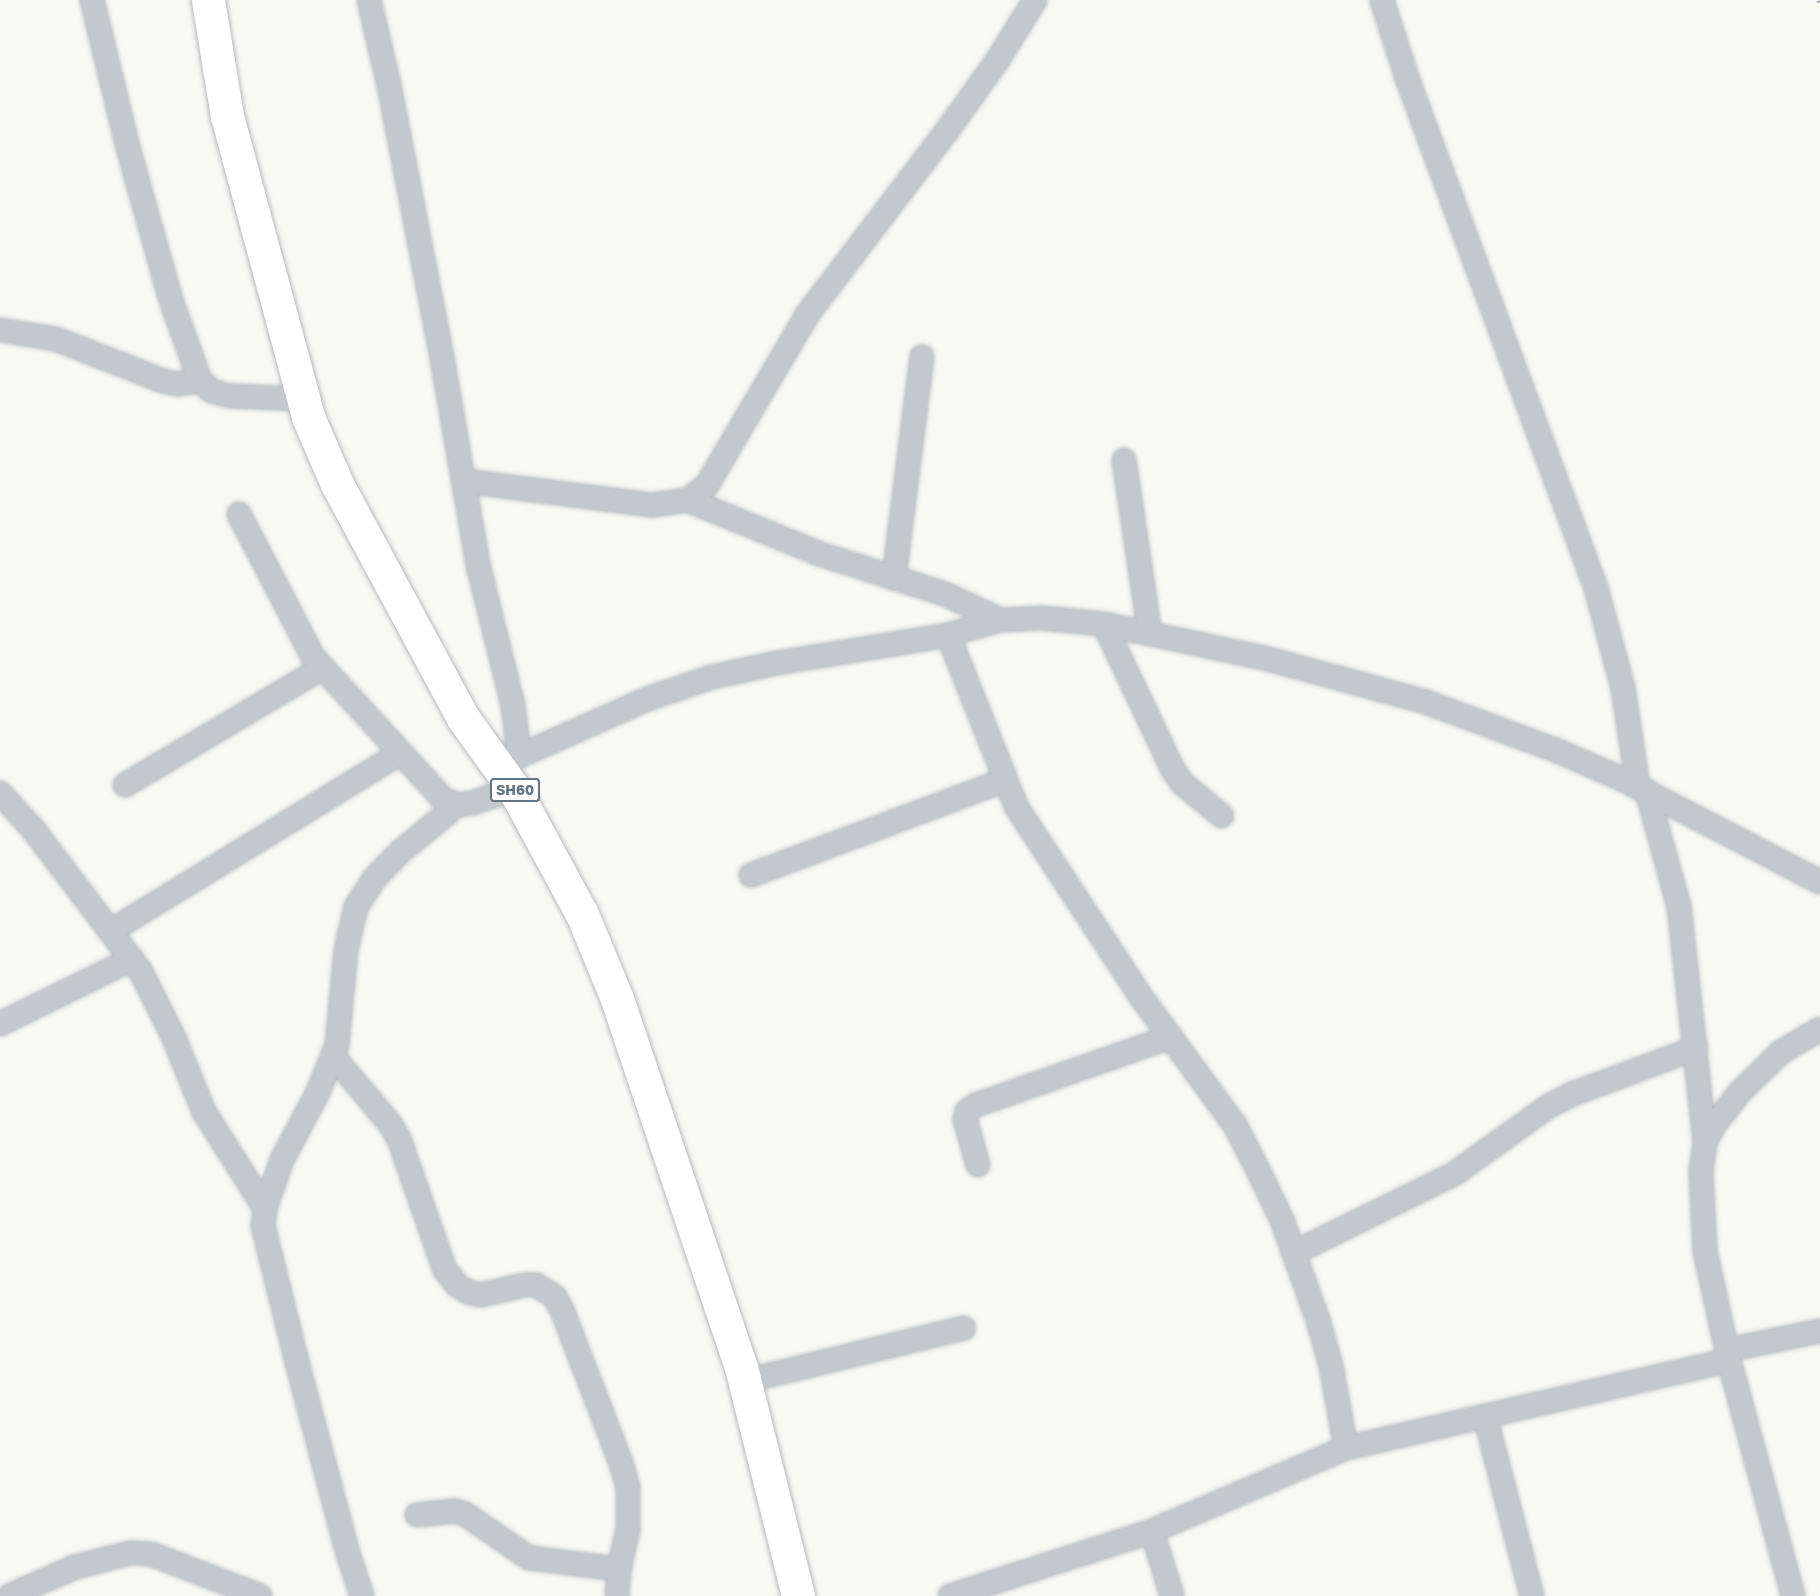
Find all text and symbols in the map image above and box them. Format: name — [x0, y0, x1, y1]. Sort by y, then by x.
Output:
road number: SH60 — [490, 779, 540, 801]

